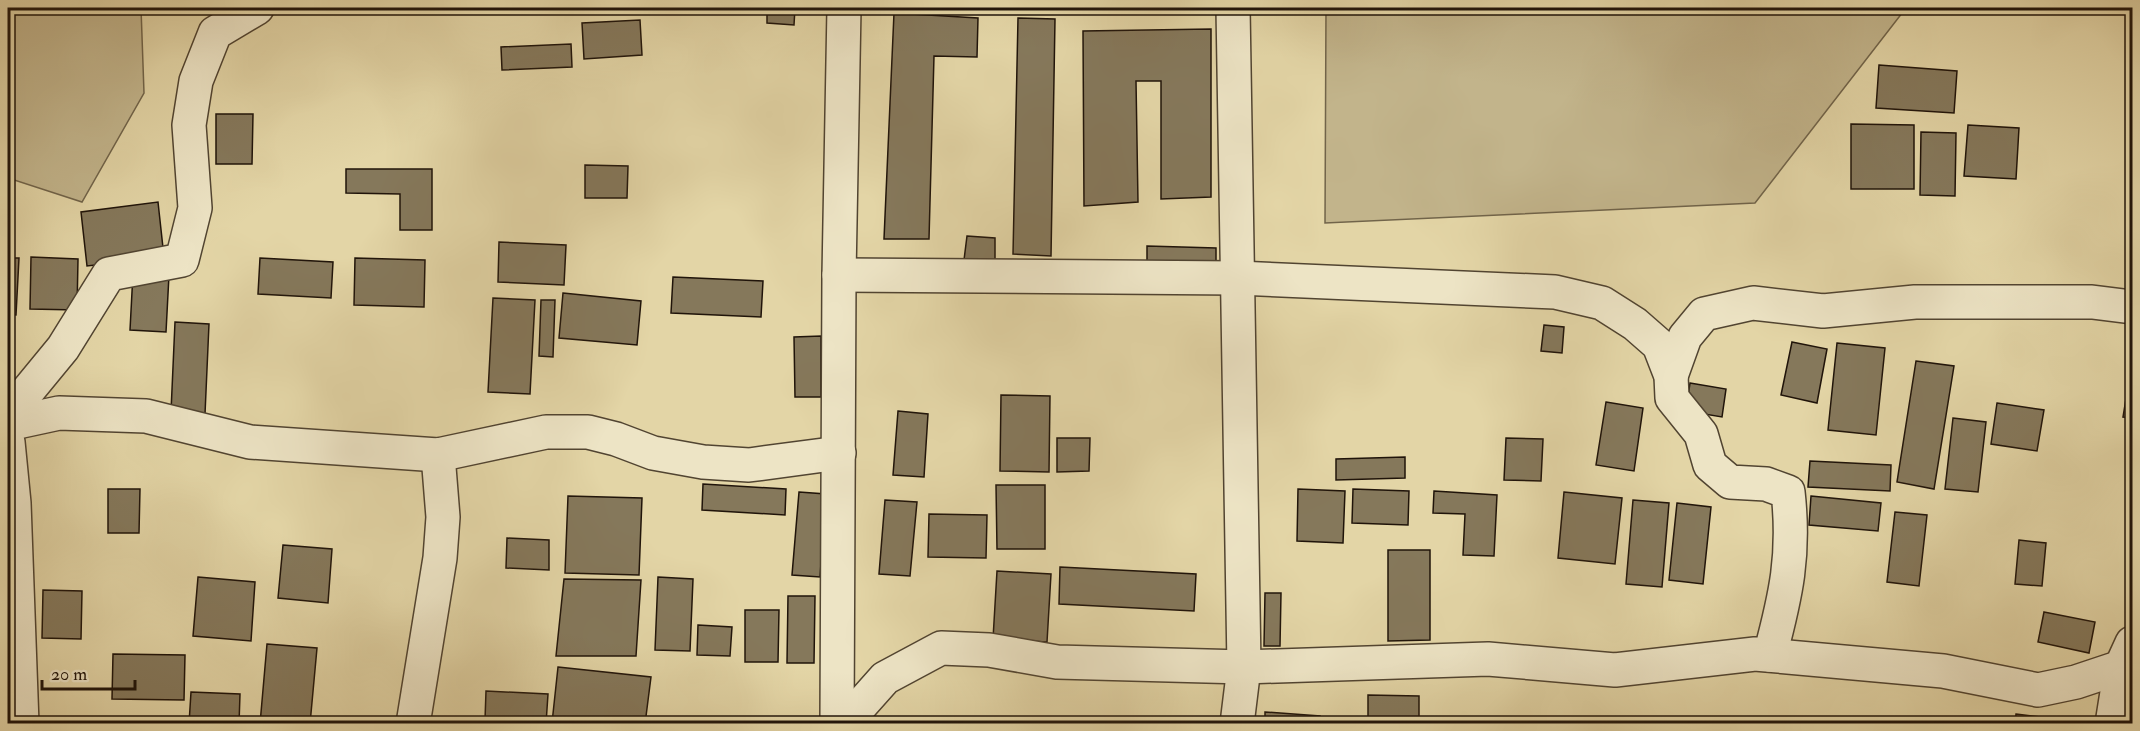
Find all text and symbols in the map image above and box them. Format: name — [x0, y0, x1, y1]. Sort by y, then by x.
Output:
scale bar — [42, 653, 135, 691]
text: 20 m — [51, 663, 87, 686]

